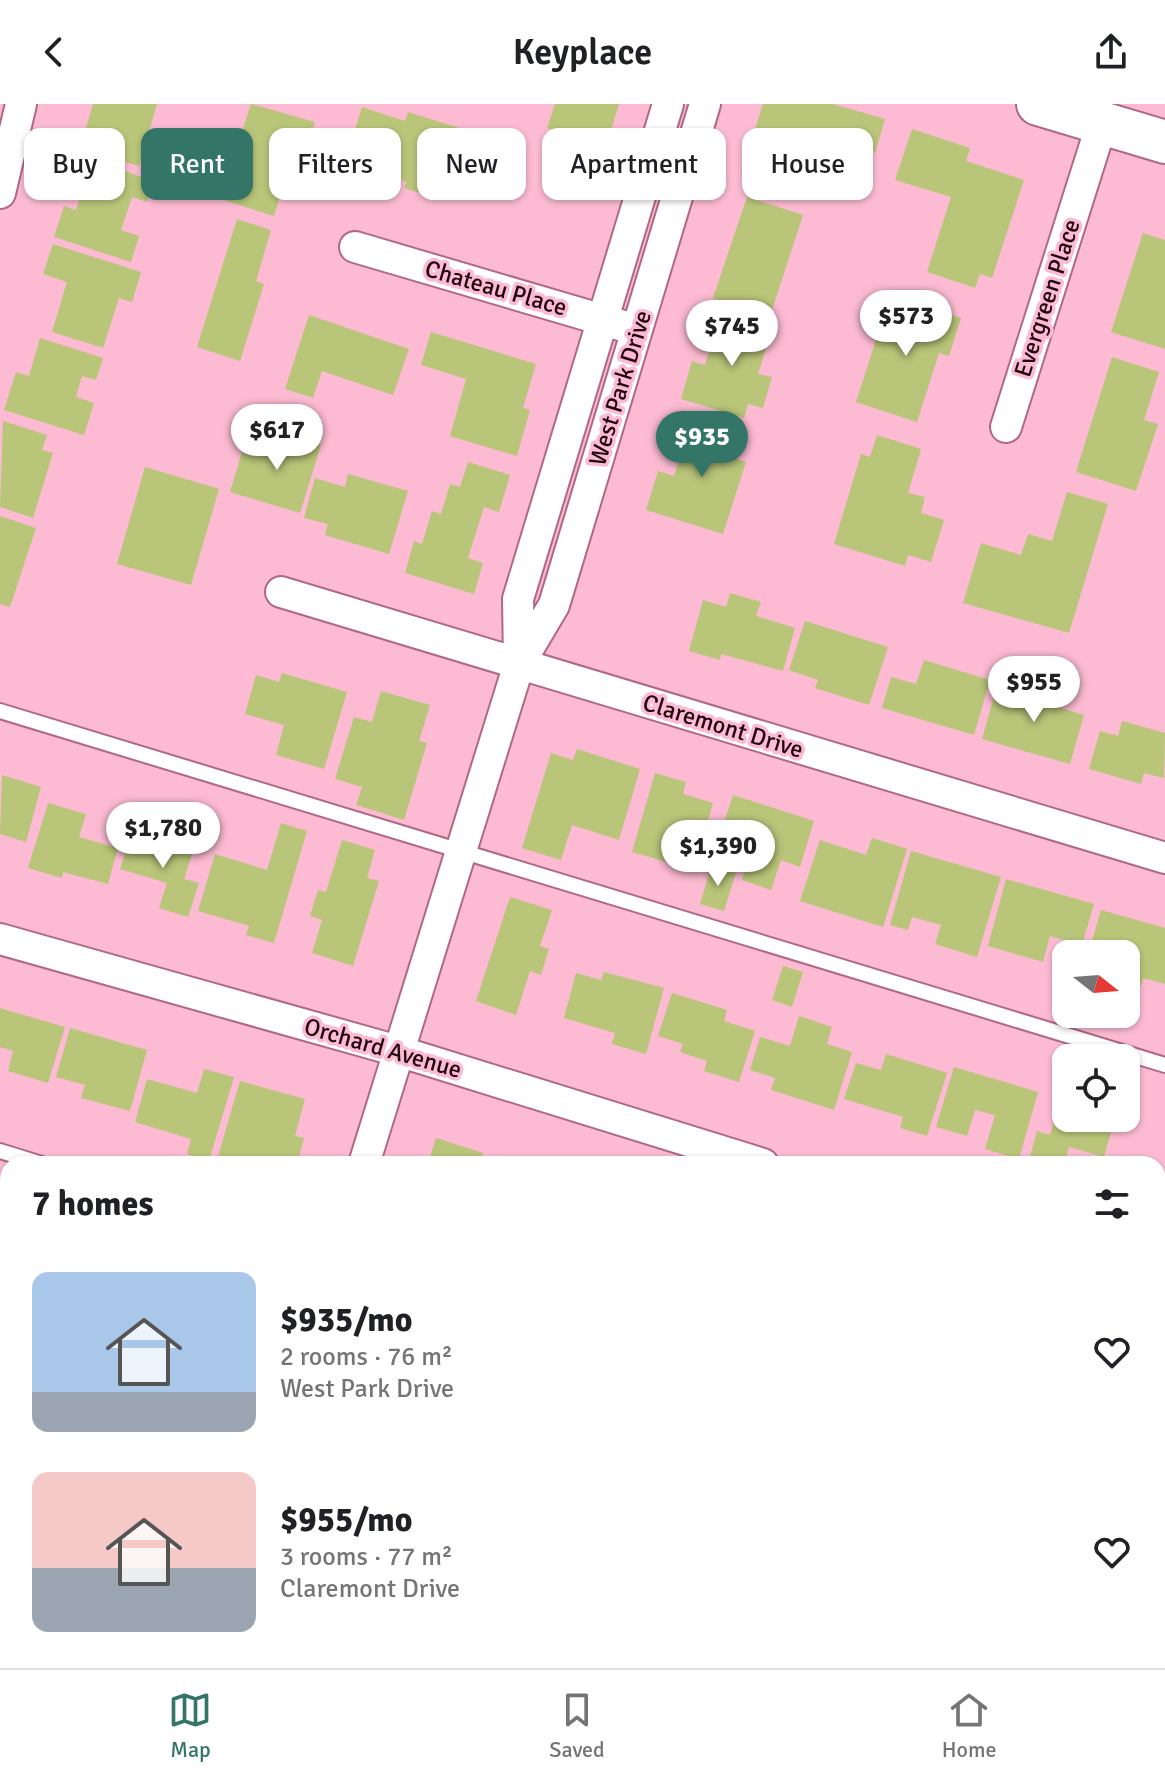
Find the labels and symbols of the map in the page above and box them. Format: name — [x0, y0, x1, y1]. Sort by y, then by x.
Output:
street label: Evergreen Place — [1007, 215, 1087, 381]
street label: Chateau Place — [422, 253, 570, 323]
pin: $573 — [859, 290, 953, 358]
pin: $745 — [685, 300, 779, 368]
street label: West Park Drive — [582, 307, 658, 469]
pin: $617 — [230, 404, 324, 472]
pin: $935 — [655, 411, 749, 479]
pin: $955 — [987, 656, 1081, 724]
street label: Claremont Drive — [639, 687, 807, 765]
pin: $1,780 — [98, 802, 228, 870]
pin: $1,390 — [653, 820, 783, 888]
north arrow — [1052, 940, 1140, 1028]
street label: Orchard Avenue — [301, 1011, 465, 1085]

